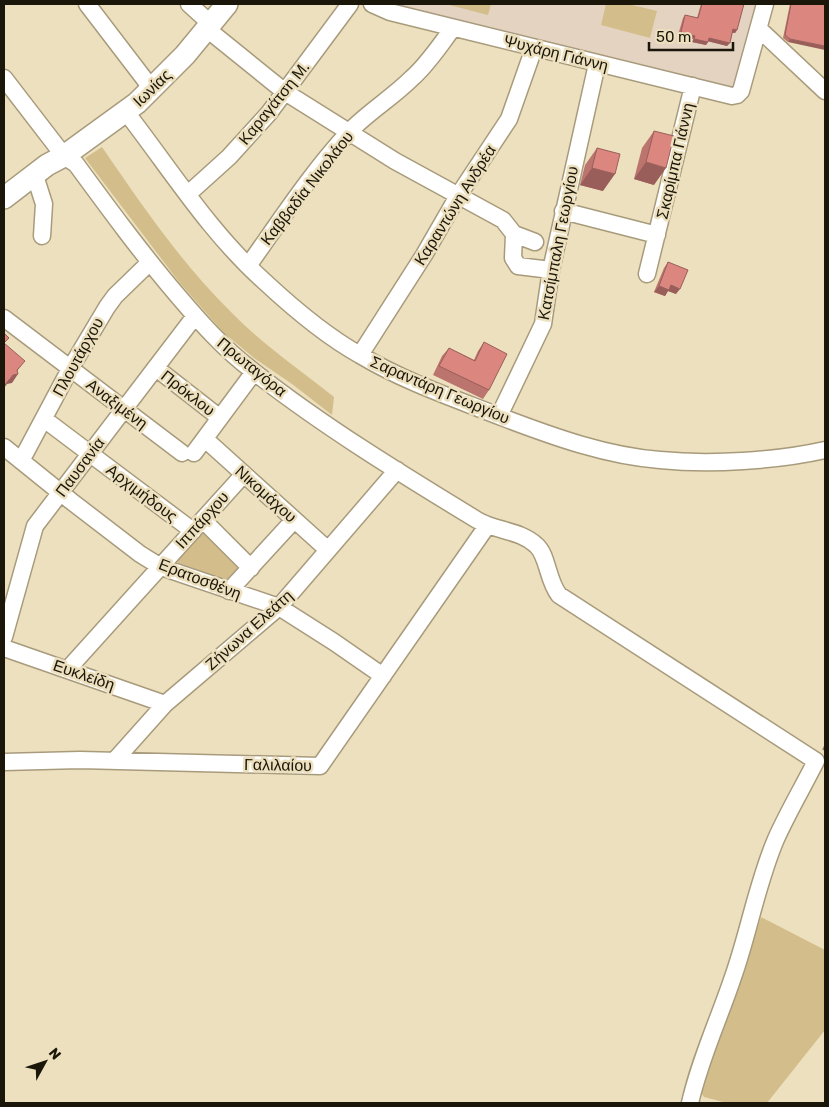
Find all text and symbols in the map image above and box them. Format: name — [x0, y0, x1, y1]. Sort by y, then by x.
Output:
scale bar — [649, 20, 733, 52]
text: 50 m — [656, 28, 691, 46]
street label: Ψυχάρη Γιάννη — [502, 31, 610, 75]
street label: Καραγάτση Μ. — [235, 58, 313, 148]
street label: Ιωνίας — [129, 65, 175, 111]
street label: Σκαρίμπα Γιάννη — [652, 101, 698, 221]
street label: Καββαδία Νικολάου — [257, 127, 357, 249]
street label: Καραντώνη Ανδρέα — [410, 141, 500, 269]
street label: Κατσίμπαλη Γεωργίου — [534, 165, 582, 321]
street label: Πλουτάρχου — [49, 314, 107, 400]
street label: Πρωταγόρα — [214, 333, 290, 401]
street label: Σαραντάρη Γεωργίου — [367, 352, 513, 428]
street label: Πρόκλου — [157, 366, 219, 420]
street label: Αναξιμένη — [83, 375, 151, 433]
street label: Παυσανία — [52, 434, 108, 500]
street label: Αρχιμήδους — [103, 460, 182, 526]
street label: Νικομάχου — [231, 462, 301, 526]
street label: Ιππάρχου — [171, 488, 233, 552]
street label: Ερατοσθένη — [156, 555, 244, 603]
street label: Ζήνωνα Ελεάτη — [202, 586, 296, 674]
street label: Ευκλείδη — [51, 656, 117, 694]
street label: Γαλιλαίου — [244, 755, 312, 775]
north arrow — [20, 1037, 70, 1087]
text: N — [45, 1045, 64, 1063]

